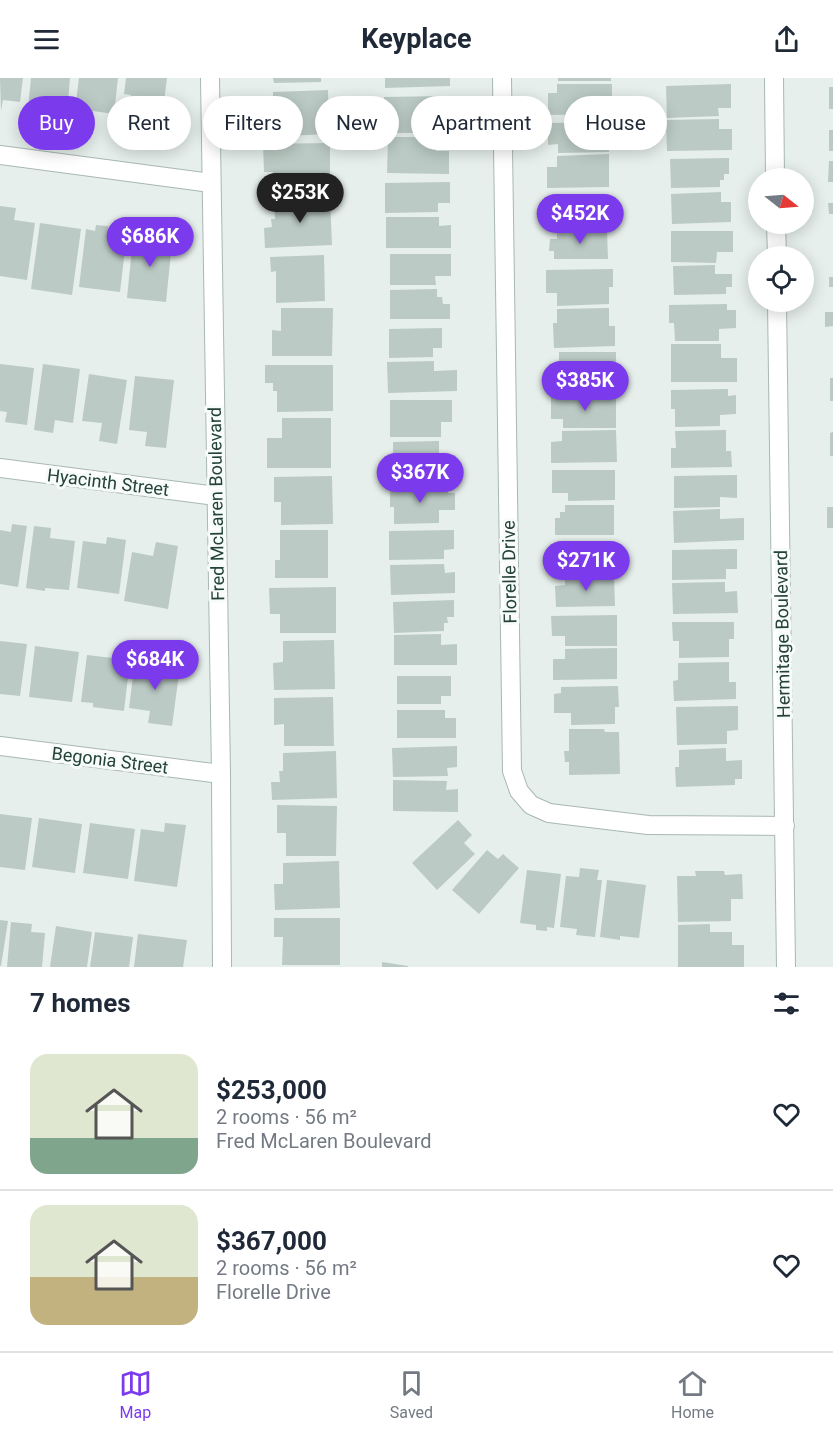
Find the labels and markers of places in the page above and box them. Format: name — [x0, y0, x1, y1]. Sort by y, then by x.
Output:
pin: $253K — [258, 173, 342, 224]
pin: $452K — [538, 194, 622, 245]
pin: $686K — [108, 217, 192, 268]
pin: $385K — [543, 361, 627, 412]
pin: $367K — [378, 453, 462, 504]
pin: $271K — [544, 541, 628, 592]
pin: $684K — [113, 640, 197, 691]

